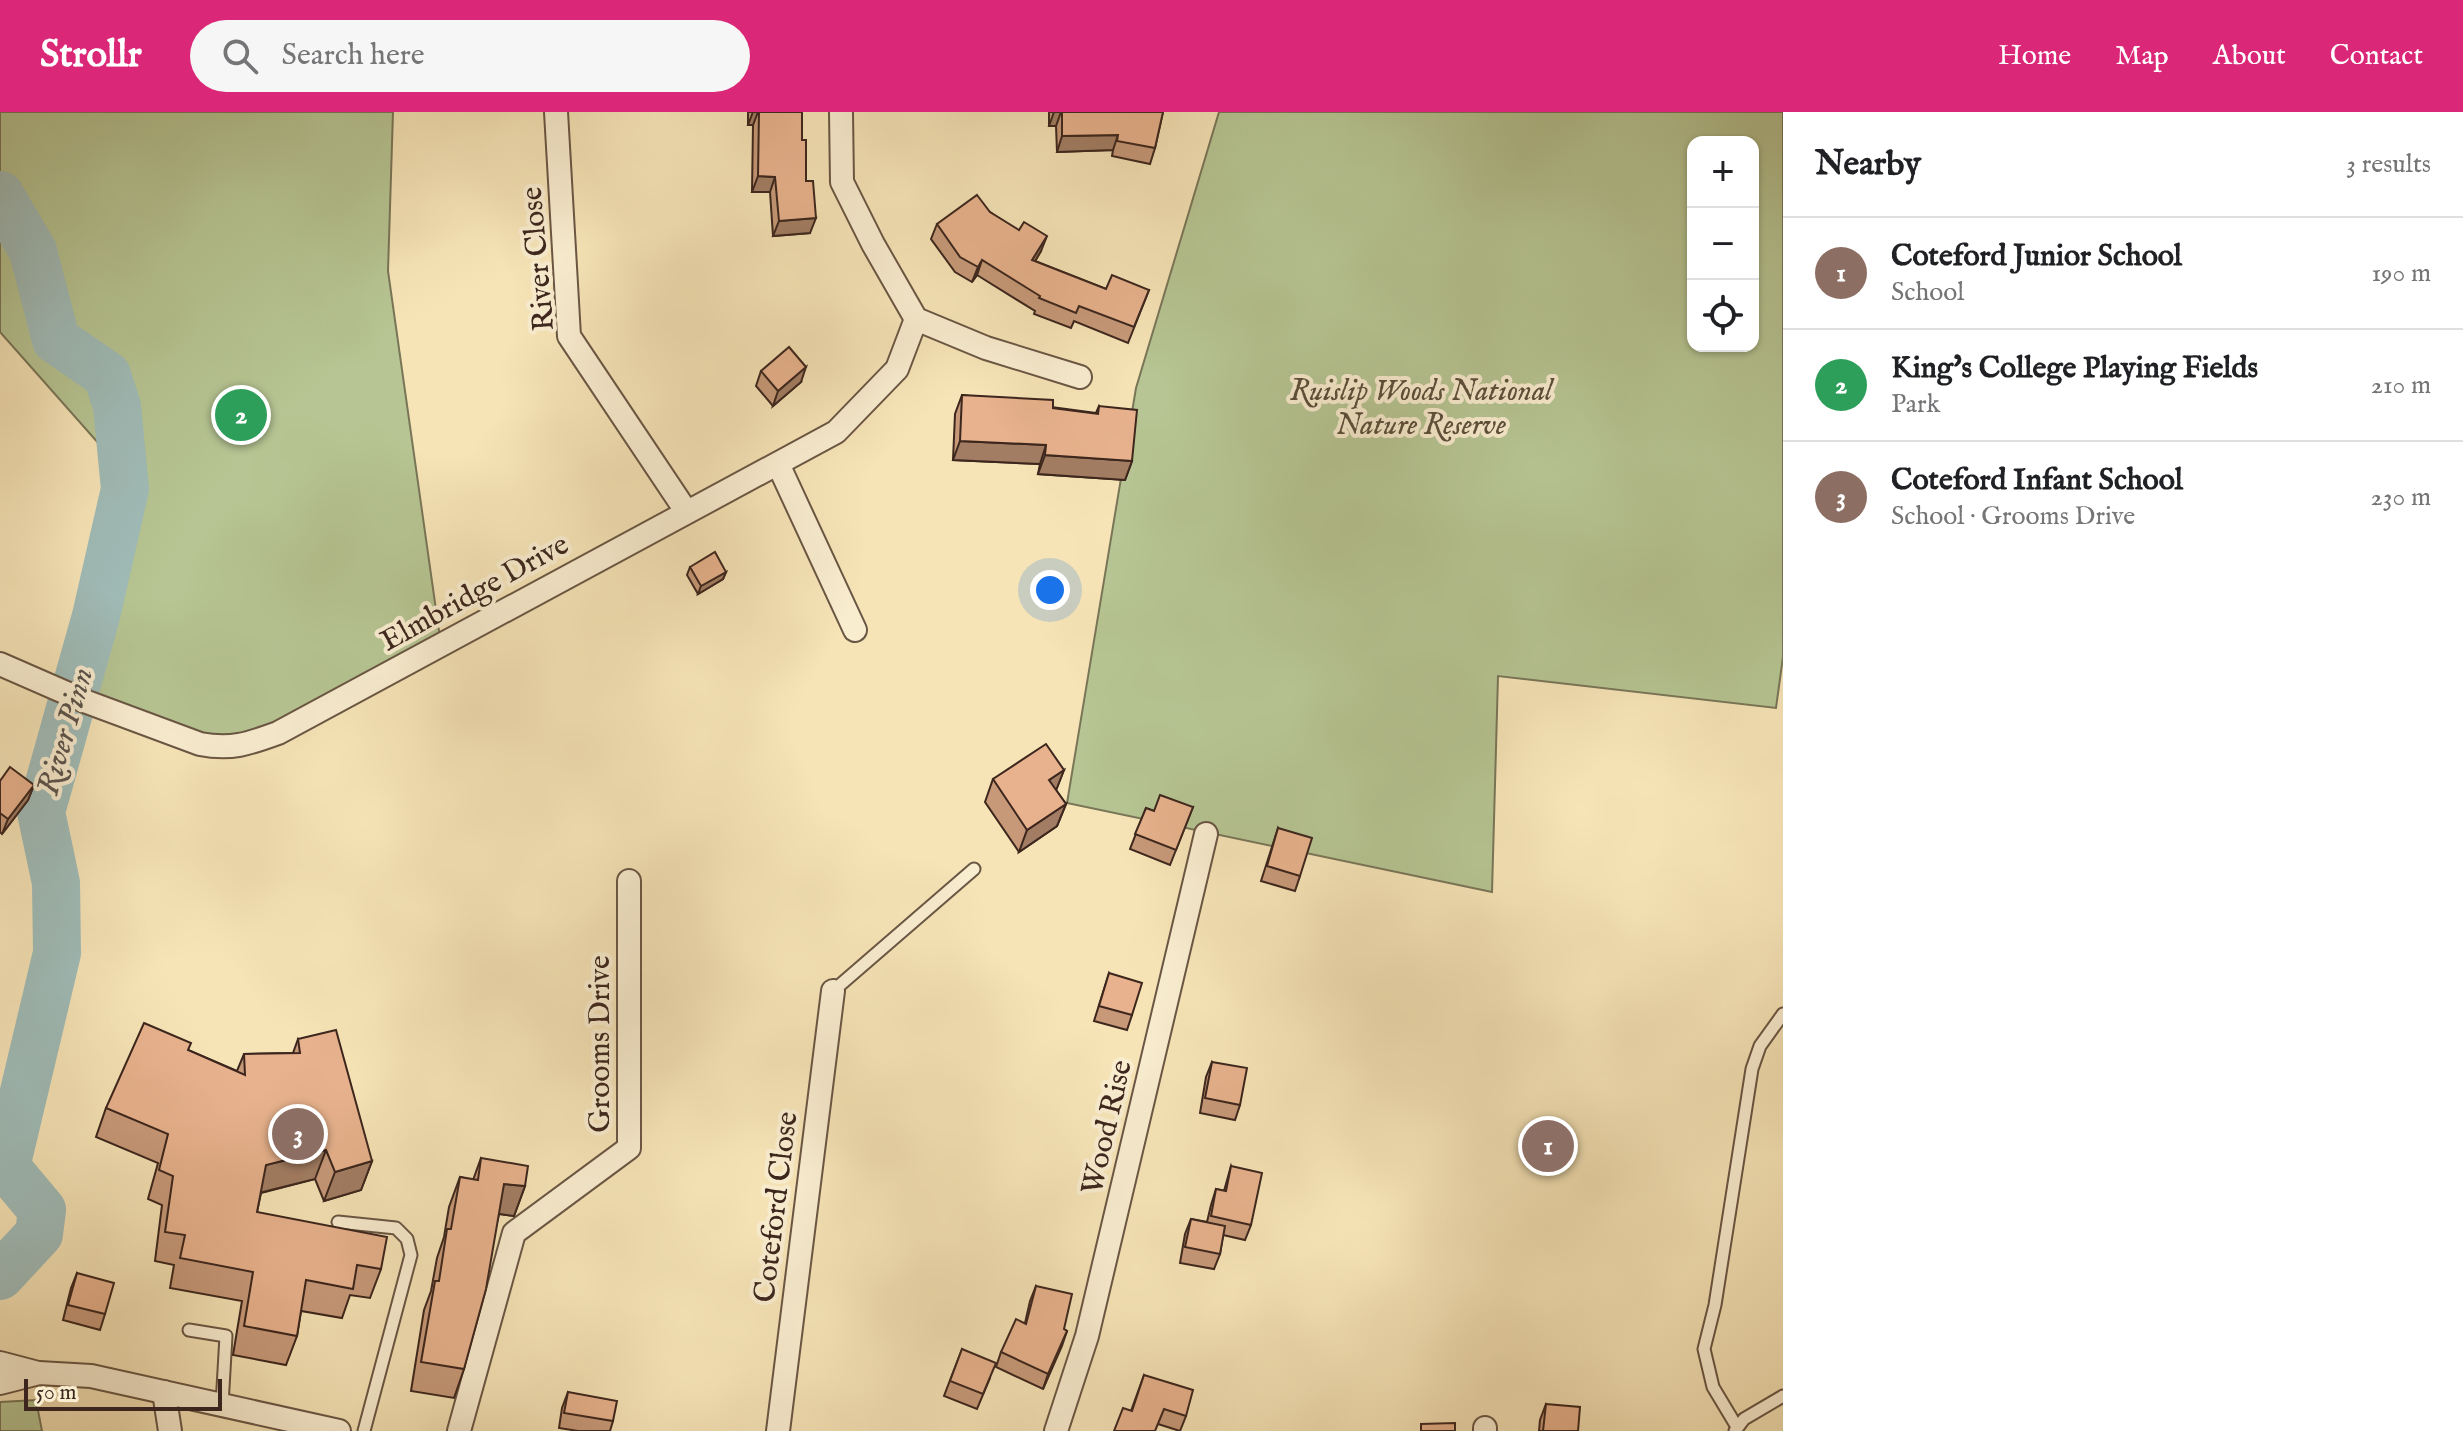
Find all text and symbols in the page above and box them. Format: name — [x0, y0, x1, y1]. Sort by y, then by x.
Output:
search box — [190, 20, 750, 92]
text: Strollr — [40, 32, 142, 80]
icon: search — [218, 34, 262, 78]
text: Search here — [282, 37, 425, 75]
text: Home — [1998, 39, 2071, 74]
text: Map — [2115, 39, 2169, 74]
text: About — [2213, 39, 2286, 74]
text: Contact — [2330, 39, 2423, 74]
map controls — [1687, 136, 1759, 352]
button: + — [1687, 136, 1759, 208]
text: Nearby — [1815, 143, 1921, 186]
text: 3 results — [2346, 148, 2431, 181]
street label: River Close — [514, 185, 564, 333]
button: − — [1687, 208, 1759, 280]
text: Coteford Junior School — [1891, 238, 2182, 276]
text: 1 — [1836, 257, 1846, 290]
text: 190 m — [2371, 257, 2431, 290]
text: School — [1891, 276, 1964, 309]
button: locate — [1687, 280, 1759, 352]
text: King's College Playing Fields — [1891, 350, 2258, 388]
text: 2 — [1835, 369, 1847, 402]
text: 210 m — [2371, 369, 2431, 402]
park label: Ruislip Woods National Nature Reserve — [1290, 373, 1555, 445]
pin: 2 — [215, 385, 267, 445]
text: Park — [1891, 388, 1940, 421]
text: Coteford Infant School — [1891, 462, 2183, 500]
text: 3 — [1836, 481, 1846, 514]
text: 230 m — [2371, 481, 2431, 514]
text: School · Grooms Drive — [1891, 500, 2135, 533]
street label: Elmbridge Drive — [374, 526, 576, 661]
your location — [1030, 570, 1070, 610]
water label: River Pinn — [29, 663, 104, 800]
street label: Grooms Drive — [582, 955, 620, 1133]
street label: Wood Rise — [1074, 1056, 1142, 1198]
pin: 3 — [272, 1104, 324, 1164]
street label: Coteford Close — [746, 1110, 808, 1305]
pin: 1 — [1522, 1116, 1574, 1176]
scale bar — [24, 1375, 222, 1411]
text: 50 m — [36, 1379, 77, 1407]

